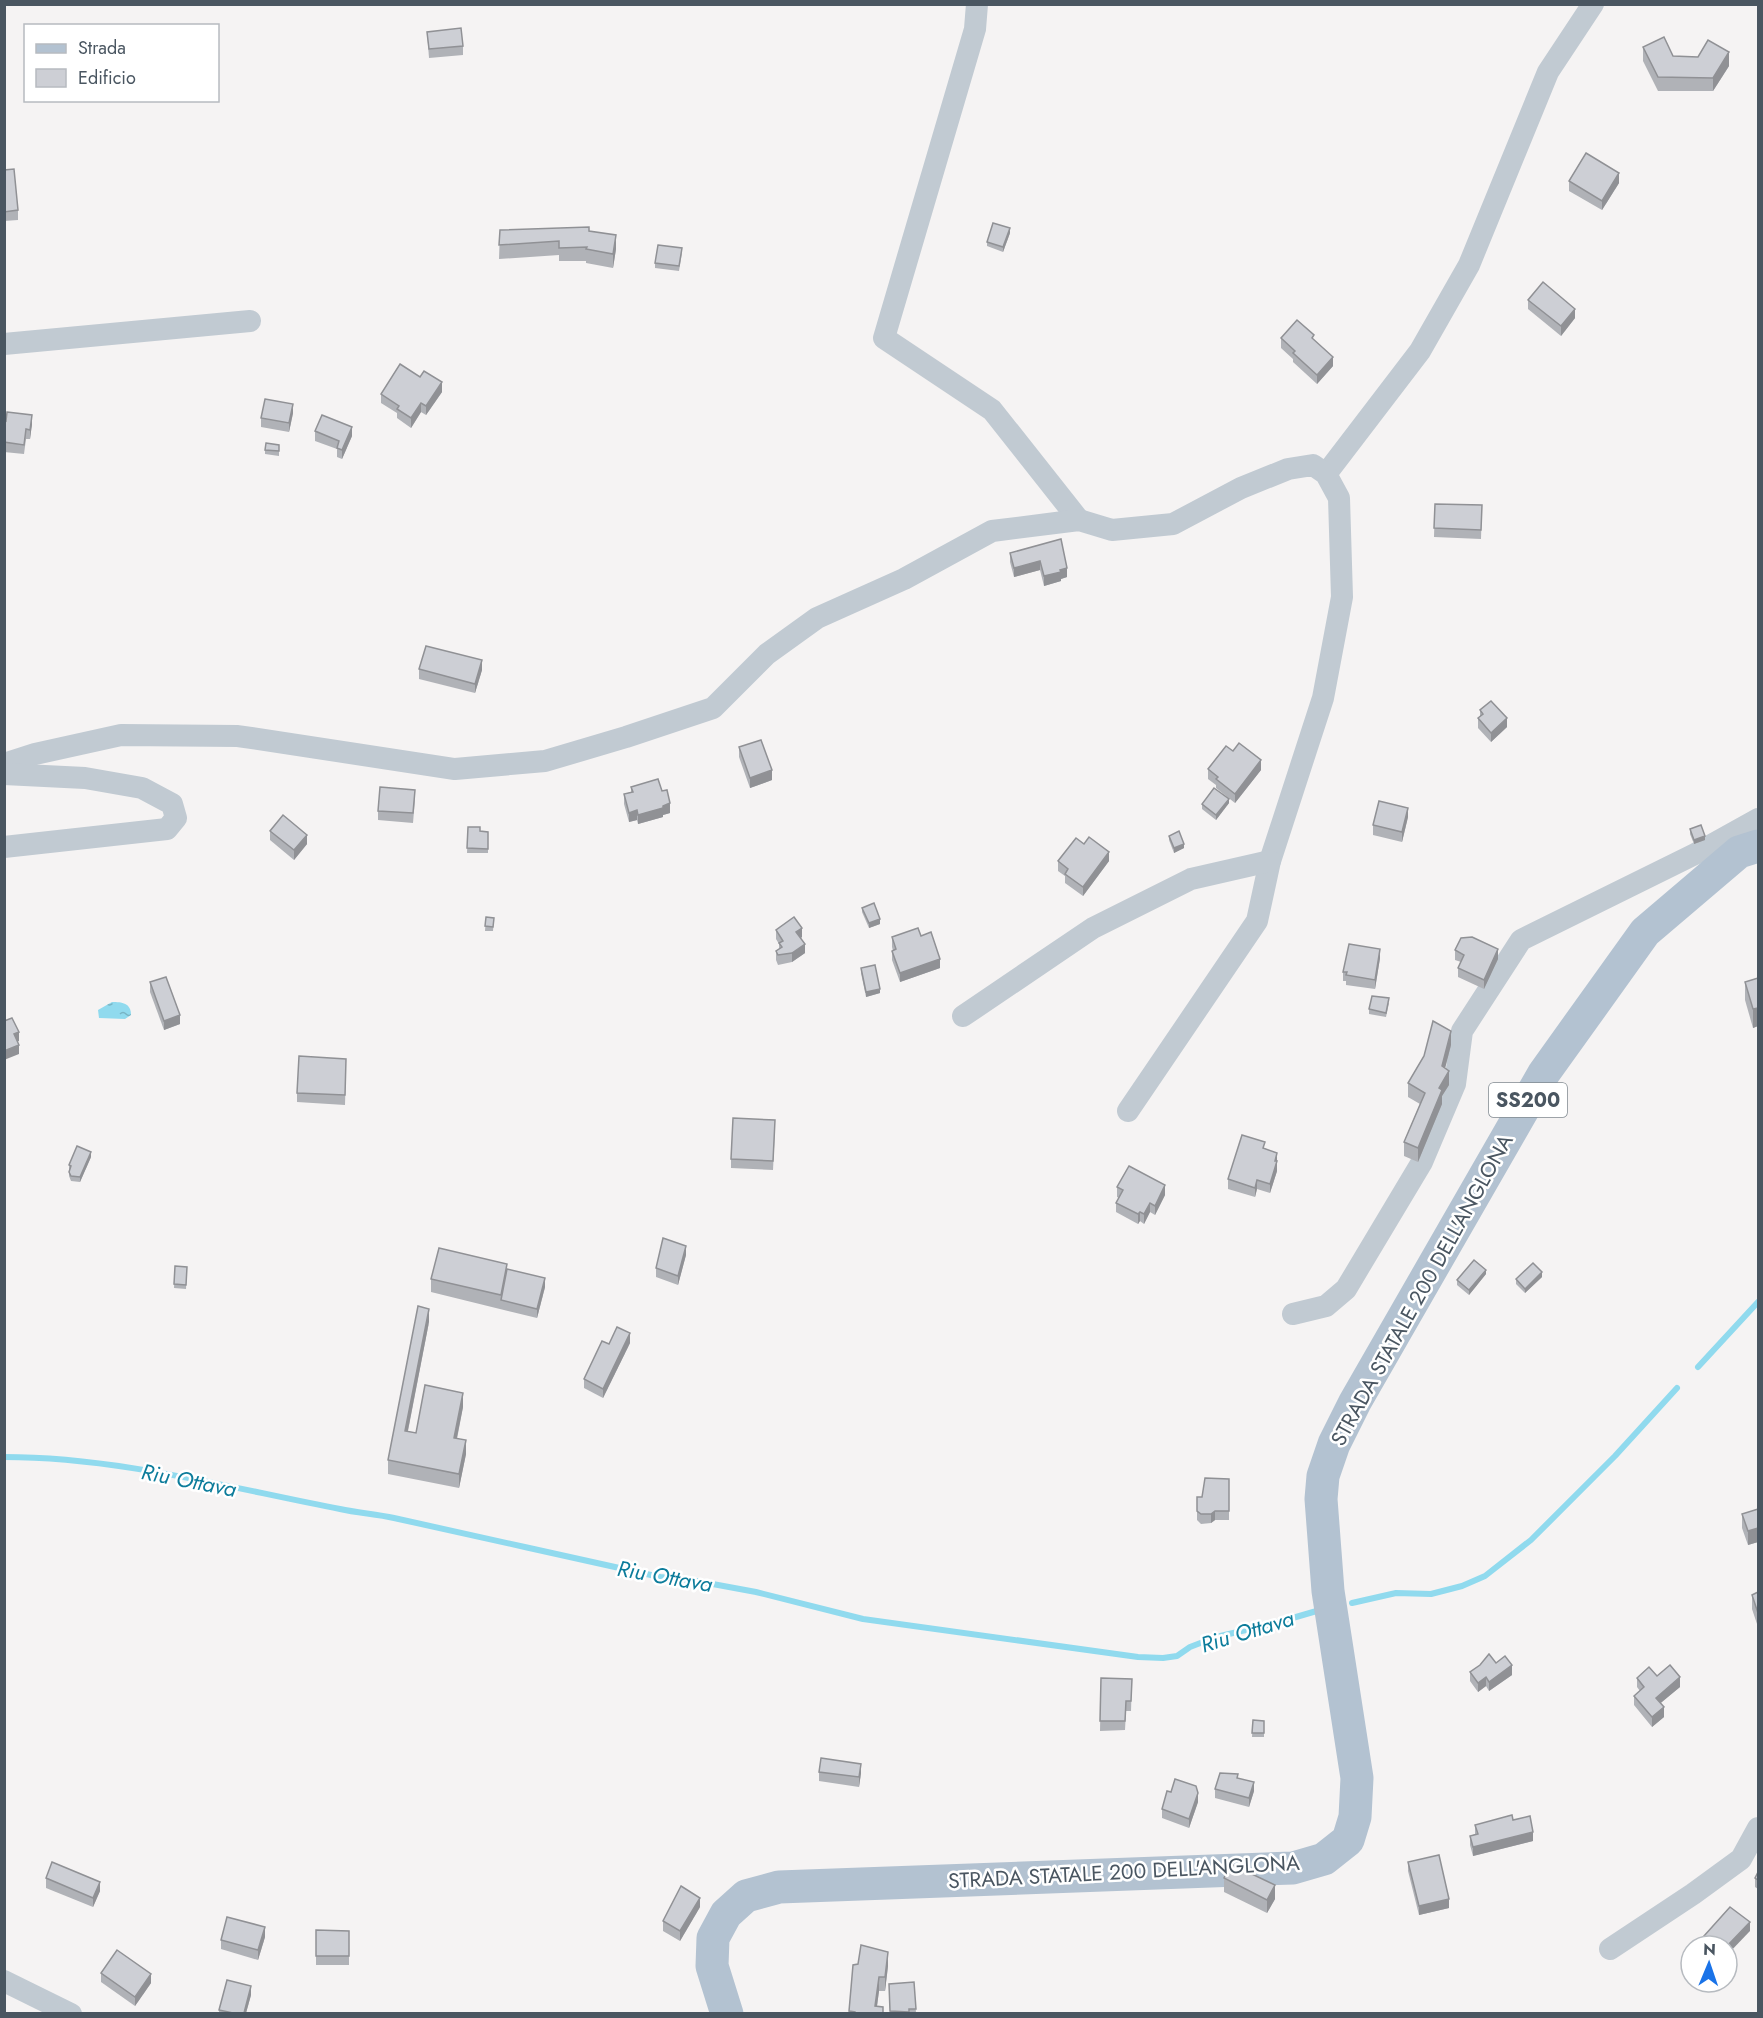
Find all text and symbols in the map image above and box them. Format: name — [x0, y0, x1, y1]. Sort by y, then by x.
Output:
legend — [24, 24, 219, 102]
text: Strada — [78, 35, 126, 61]
text: Edificio — [78, 65, 136, 91]
road number: SS200 — [1489, 1083, 1567, 1117]
street label: STRADA STATALE 200 DELL'ANGLONA — [1324, 1129, 1521, 1451]
water label: Riu Ottava — [139, 1455, 239, 1505]
water label: Riu Ottava — [615, 1552, 715, 1600]
water label: Riu Ottava — [1196, 1602, 1298, 1660]
street label: STRADA STATALE 200 DELL'ANGLONA — [947, 1848, 1301, 1896]
north arrow — [1679, 1934, 1739, 1994]
text: N — [1703, 1938, 1716, 1961]

